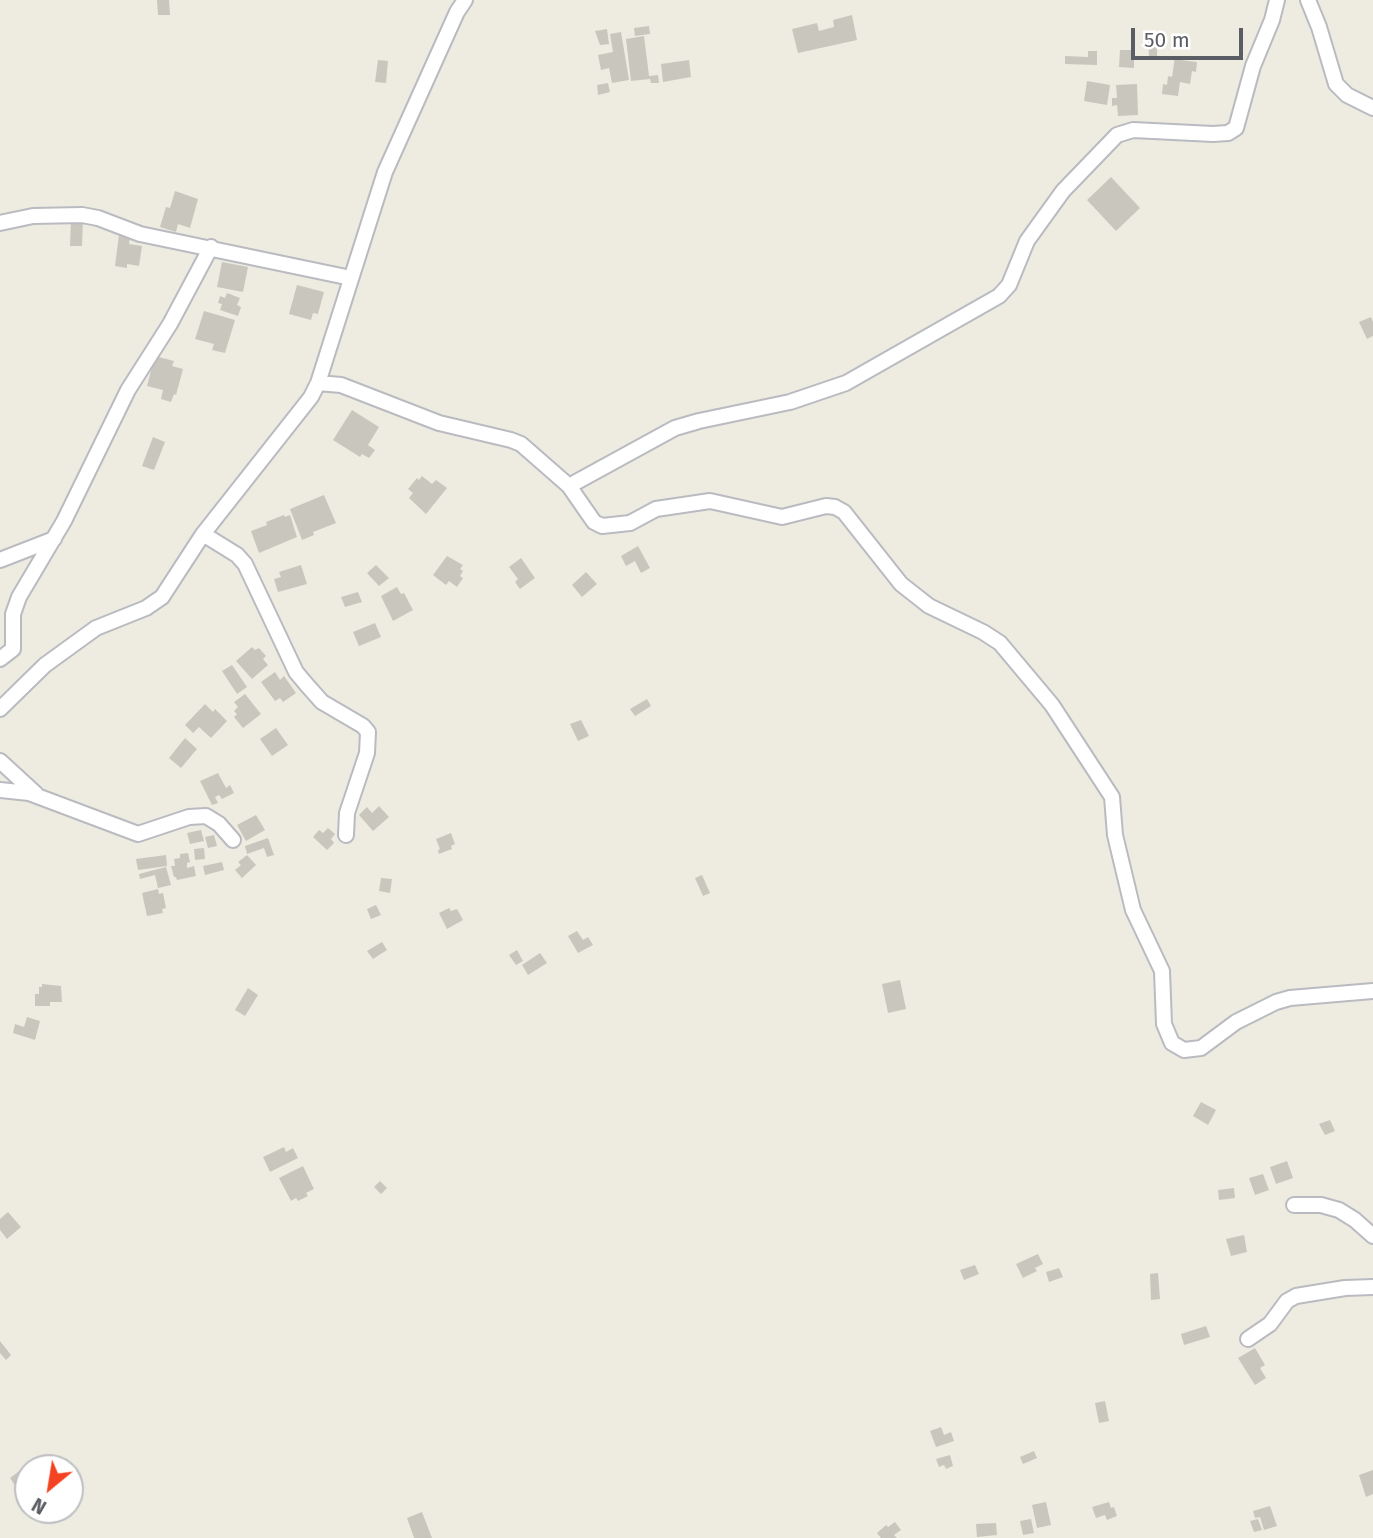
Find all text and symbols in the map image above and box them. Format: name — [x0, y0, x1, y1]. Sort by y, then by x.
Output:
scale bar — [1135, 14, 1247, 58]
text: 50 m — [1144, 27, 1190, 53]
north arrow — [14, 1454, 84, 1524]
text: N — [28, 1493, 50, 1519]

